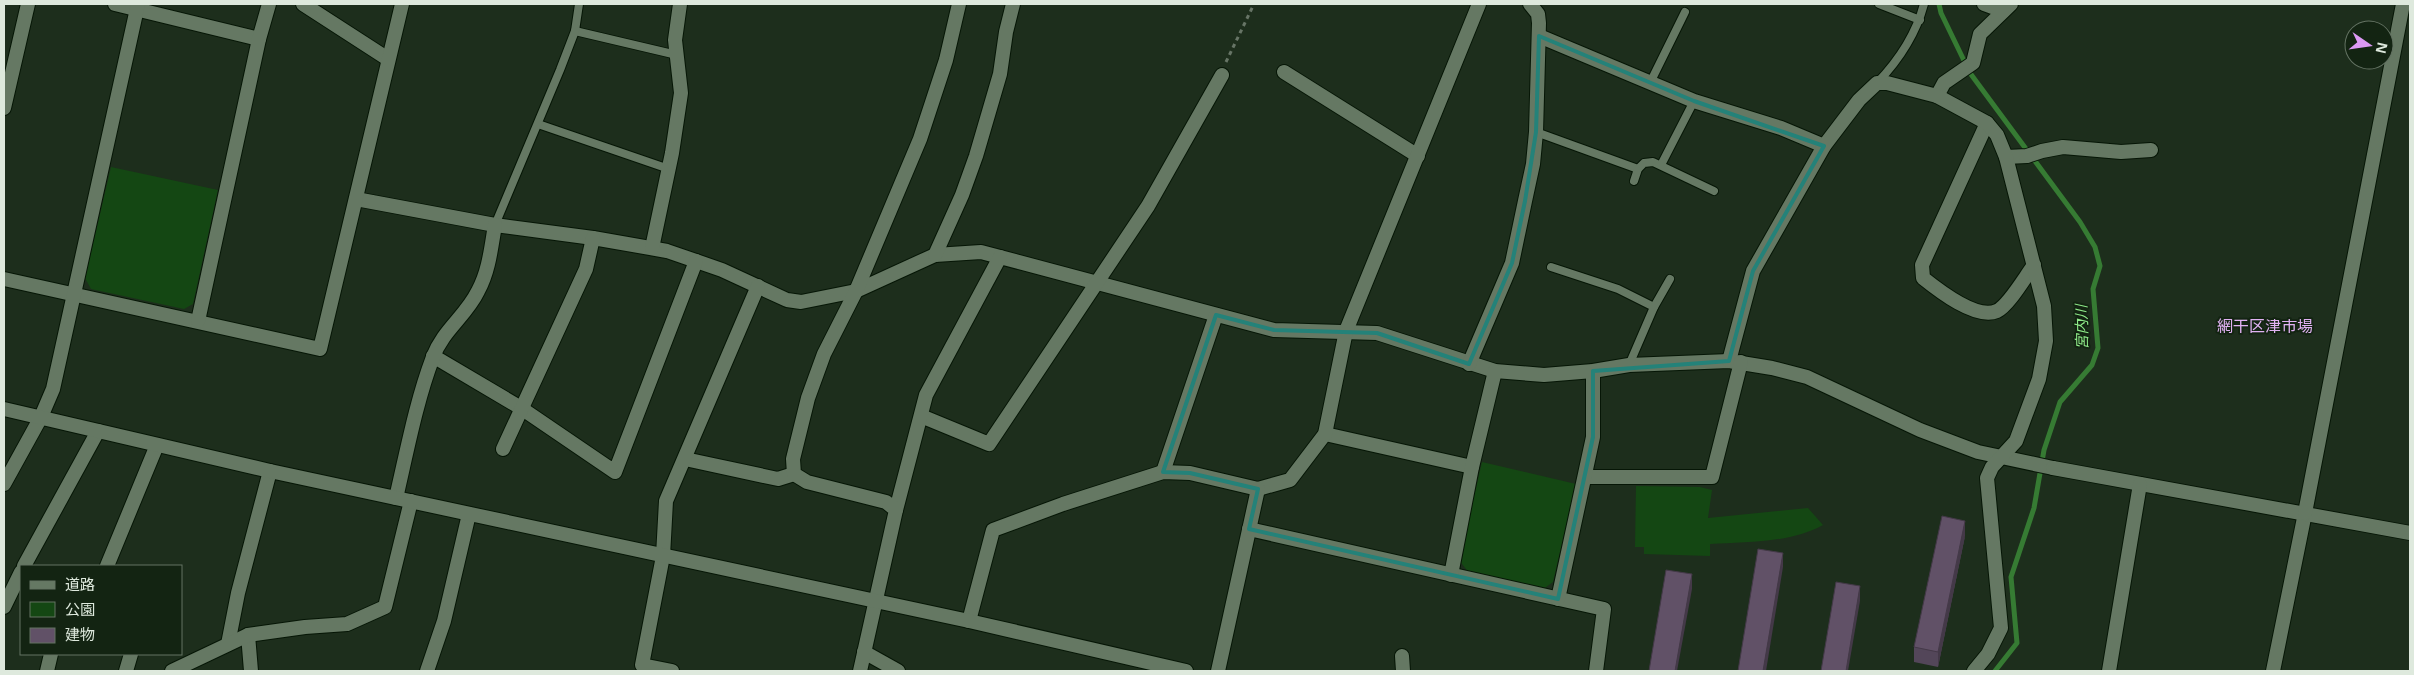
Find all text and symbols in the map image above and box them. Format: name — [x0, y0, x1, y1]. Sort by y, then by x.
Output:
north arrow — [2344, 20, 2394, 70]
text: N — [2372, 40, 2393, 56]
water label: 宮内川 — [2071, 302, 2091, 350]
district label: 網干区津市場 — [2217, 315, 2313, 337]
legend — [20, 565, 182, 655]
text: 道路 — [65, 574, 95, 594]
text: 公園 — [65, 599, 95, 619]
text: 建物 — [65, 624, 95, 644]

